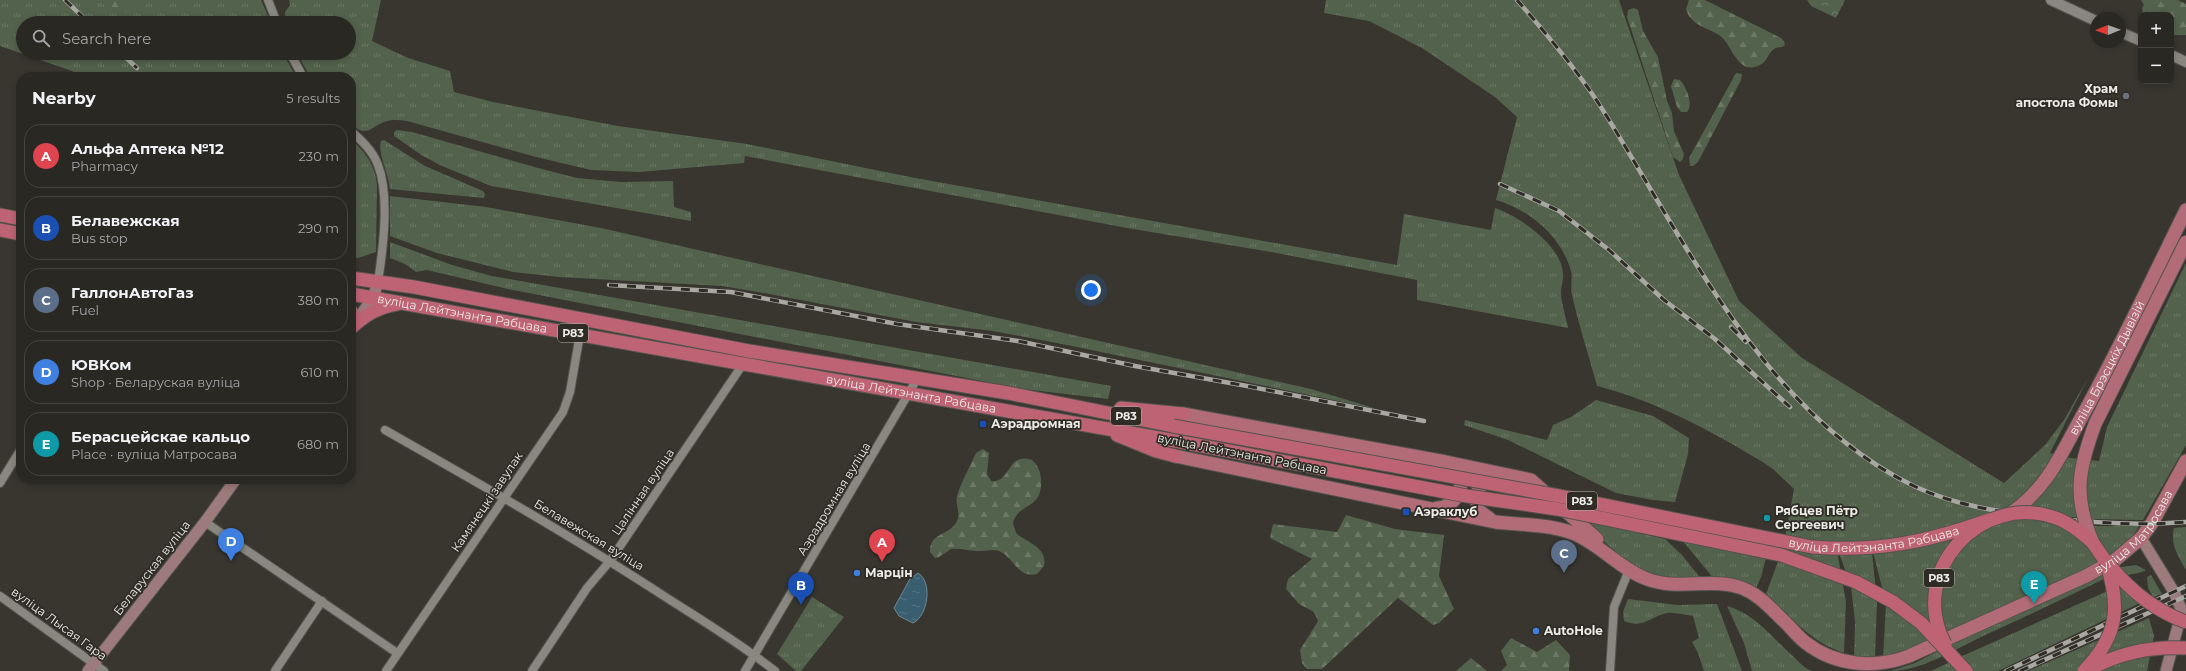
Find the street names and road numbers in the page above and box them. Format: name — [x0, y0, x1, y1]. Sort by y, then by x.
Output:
street label: вуліца Лейтэнанта Рабцава — [376, 291, 549, 336]
street label: вуліца Брэсцкіх Дывізій — [2065, 298, 2148, 437]
road number: Р83 — [558, 324, 588, 342]
street label: вуліца Лейтэнанта Рабцава — [825, 371, 997, 416]
road number: Р83 — [1111, 407, 1141, 425]
street label: вуліца Лейтэнанта Рабцава — [1156, 430, 1328, 477]
street label: Аэрадромная вуліца — [794, 439, 873, 558]
street label: Цалінная вуліца — [608, 446, 677, 538]
street label: Камянецкі завулак — [447, 449, 526, 555]
street label: вуліца Матросава — [2092, 487, 2176, 577]
road number: Р83 — [1567, 492, 1597, 510]
street label: Белавежская вуліца — [532, 496, 647, 573]
street label: Беларуская вуліца — [110, 517, 193, 618]
street label: вуліца Лейтэнанта Рабцава — [1787, 522, 1961, 555]
road number: Р83 — [1924, 569, 1954, 587]
street label: вуліца Лысая Гара — [9, 584, 110, 663]

